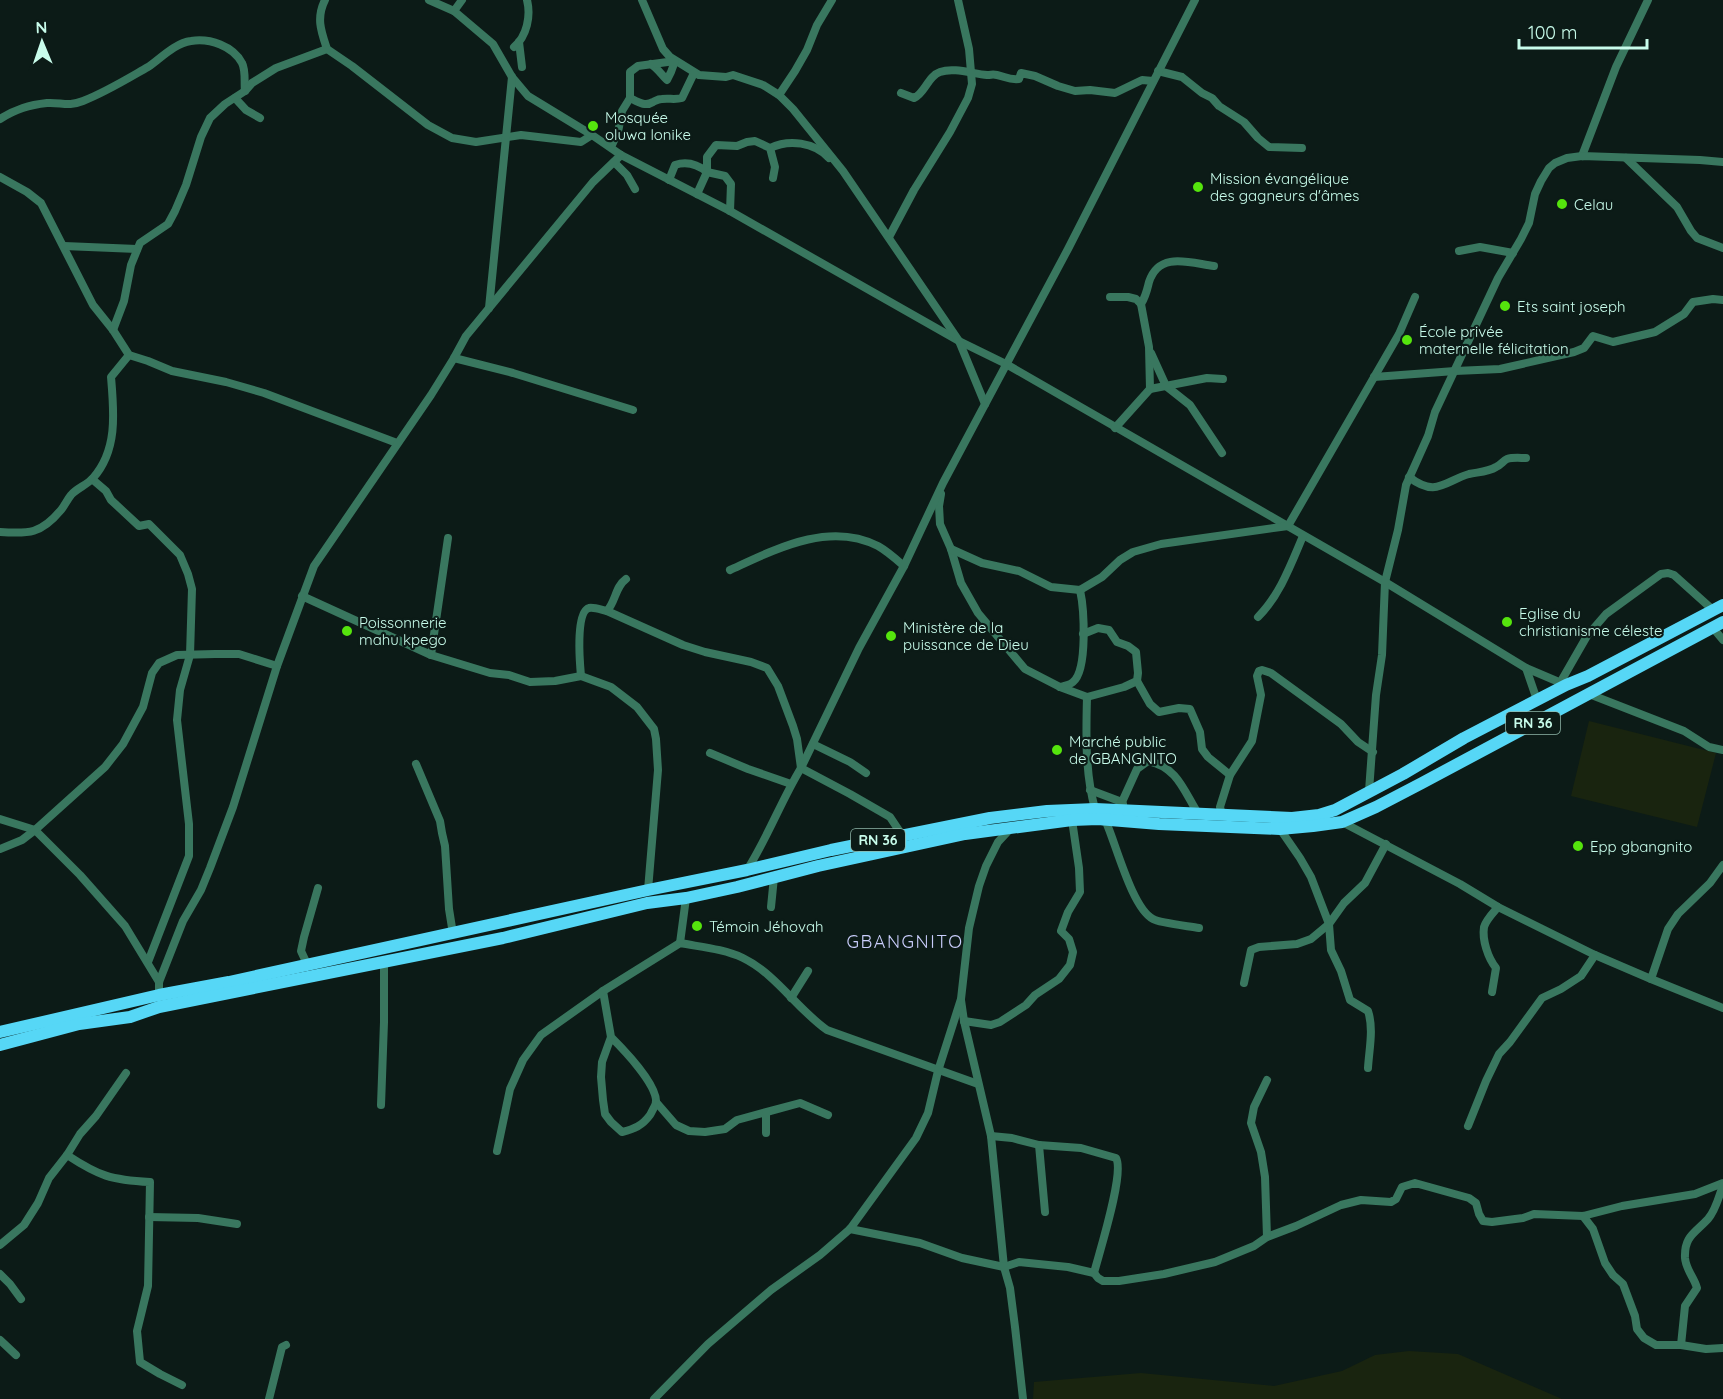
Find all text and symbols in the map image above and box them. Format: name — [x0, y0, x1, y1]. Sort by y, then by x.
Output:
north arrow — [12, 12, 72, 72]
scale bar — [1519, 12, 1646, 50]
text: N — [35, 17, 48, 37]
text: 100 m — [1528, 21, 1577, 44]
place label: Mosquée oluwa lonike — [605, 108, 691, 144]
marker: Mosquée oluwa lonike — [586, 119, 600, 133]
place label: Mission évangélique des gagneurs d'âmes — [1210, 169, 1359, 205]
marker: Mission évangélique des gagneurs d'âmes — [1191, 180, 1205, 194]
place label: Celau — [1574, 195, 1613, 214]
marker: Celau — [1555, 197, 1569, 211]
place label: Ets saint joseph — [1517, 297, 1626, 316]
marker: Ets saint joseph — [1498, 299, 1512, 313]
place label: École privée maternelle félicitation — [1419, 322, 1569, 358]
marker: École privée maternelle félicitation — [1400, 333, 1414, 347]
place label: Eglise du christianisme céleste — [1519, 604, 1662, 640]
place label: Poissonnerie mahu kpego — [359, 613, 447, 649]
marker: Eglise du christianisme céleste — [1500, 615, 1514, 629]
place label: Ministère de la puissance de Dieu — [903, 618, 1029, 654]
marker: Poissonnerie mahu kpego — [340, 624, 354, 638]
marker: Ministère de la puissance de Dieu — [884, 629, 898, 643]
road number: RN 36 — [1506, 712, 1560, 734]
place label: Marché public de GBANGNITO — [1069, 732, 1177, 768]
marker: Marché public de GBANGNITO — [1050, 743, 1064, 757]
road number: RN 36 — [851, 829, 905, 851]
place label: Epp gbangnito — [1590, 837, 1692, 856]
marker: Epp gbangnito — [1571, 839, 1585, 853]
place label: Témoin Jéhovah — [709, 917, 824, 936]
marker: Témoin Jéhovah — [690, 919, 704, 933]
district label: GBANGNITO — [847, 930, 963, 953]

